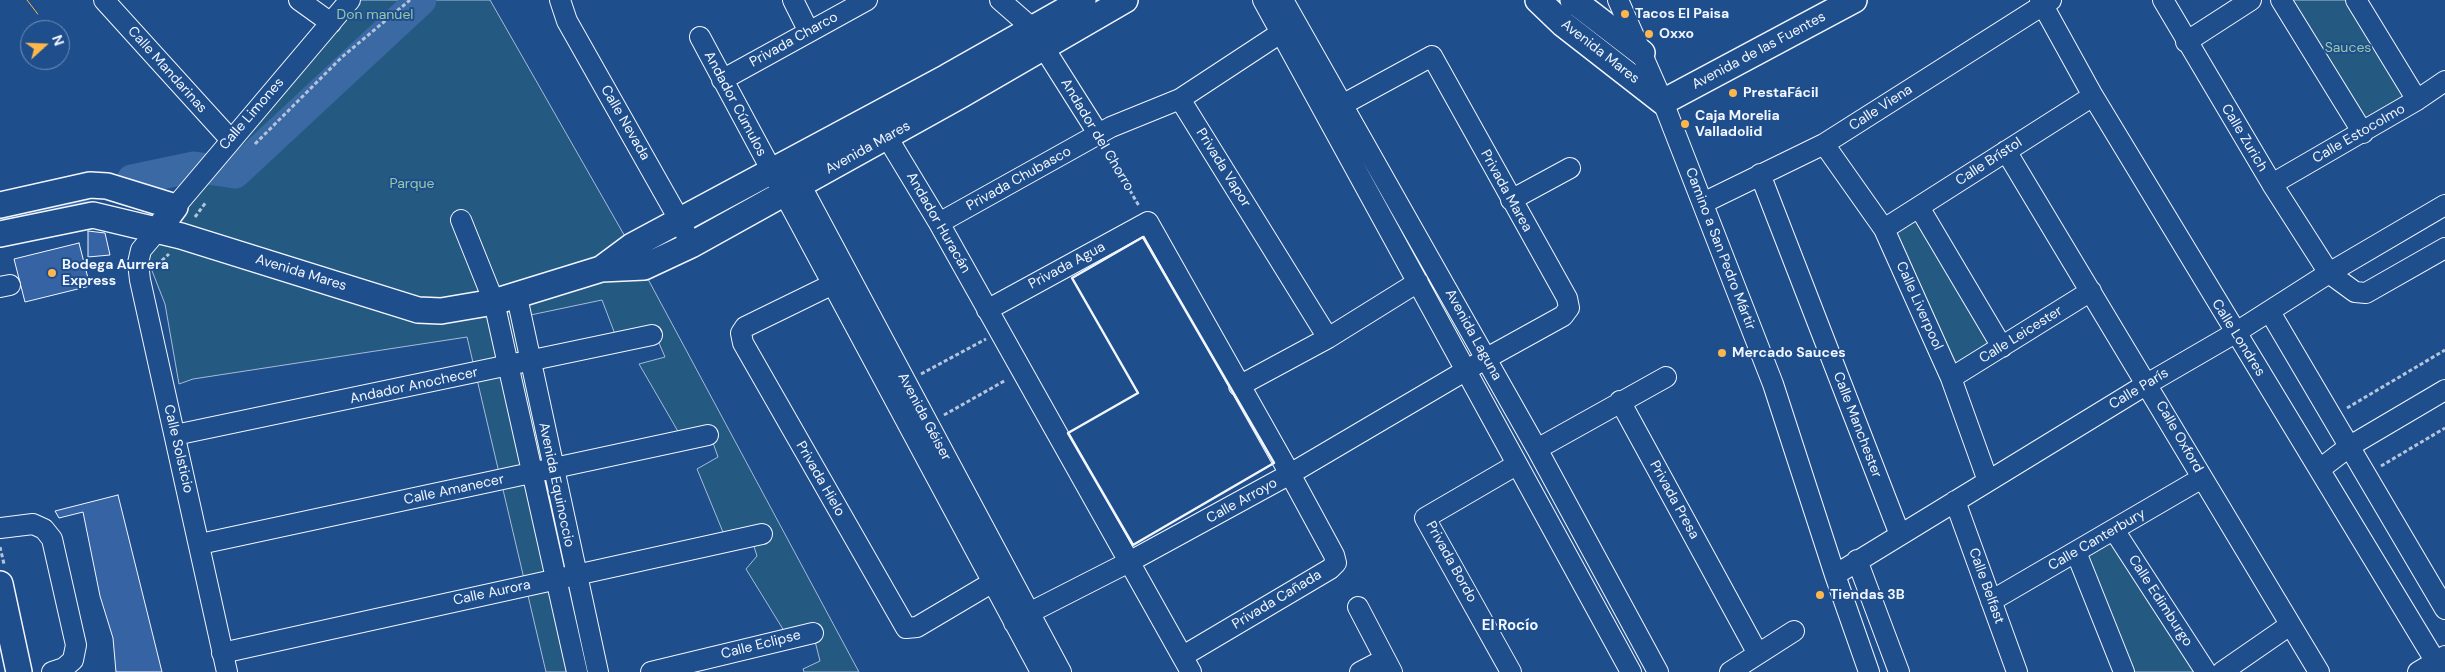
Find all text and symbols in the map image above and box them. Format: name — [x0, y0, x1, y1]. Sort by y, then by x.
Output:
place label: Tacos El Paisa — [1635, 6, 1729, 22]
park label: Don manuel — [337, 7, 413, 23]
marker: Tacos El Paisa — [1619, 8, 1631, 20]
street label: Privada Charco — [747, 9, 841, 71]
street label: Avenida de las Fuentes — [1689, 9, 1829, 93]
street label: Avenida Mares — [1558, 16, 1642, 88]
north arrow — [20, 20, 70, 70]
street label: Calle Mandarinas — [124, 23, 210, 117]
place label: Oxxo — [1659, 26, 1694, 42]
marker: Oxxo — [1643, 28, 1655, 40]
text: N — [48, 32, 68, 48]
park label: Sauces — [2325, 40, 2371, 56]
street label: Andador Cúmulos — [700, 49, 770, 159]
street label: Calle Limones — [216, 74, 288, 154]
street label: Andador del Chorro — [1057, 76, 1137, 194]
street label: Calle Viena — [1846, 81, 1916, 135]
street label: Calle Nevada — [597, 82, 653, 164]
place label: PrestaFácil — [1743, 85, 1819, 101]
marker: PrestaFácil — [1727, 87, 1739, 99]
street label: Calle Zurich — [2217, 101, 2271, 175]
street label: Calle Estocolmo — [2310, 101, 2408, 167]
place label: Caja Morelia Valladolid — [1695, 108, 1780, 140]
street label: Avenida Mares — [823, 118, 913, 178]
marker: Caja Morelia Valladolid — [1679, 118, 1691, 130]
street label: Privada Vapor — [1192, 125, 1254, 211]
street label: Calle Brístol — [1953, 134, 2025, 190]
street label: Privada Chubasco — [964, 143, 1074, 215]
street label: Privada Marea — [1477, 147, 1535, 235]
street label: Camino a San Pedro Mártir — [1681, 166, 1759, 332]
street label: Andador Huracán — [902, 170, 974, 276]
park label: Parque — [389, 176, 435, 192]
street label: Privada Agua — [1026, 239, 1108, 293]
street label: Avenida Mares — [253, 251, 349, 295]
place label: Bodega Aurrera Express — [62, 257, 169, 290]
street label: Calle Liverpool — [1892, 259, 1946, 353]
marker: Bodega Aurrera Express — [46, 267, 58, 279]
street label: Avenida Laguna — [1441, 287, 1505, 383]
street label: Calle Londres — [2208, 296, 2268, 380]
street label: Calle Leicester — [1976, 303, 2066, 367]
place label: Mercado Sauces — [1732, 345, 1846, 361]
marker: Mercado Sauces — [1716, 347, 1728, 359]
street label: Andador Anochecer — [348, 364, 480, 408]
street label: Calle París — [2106, 365, 2172, 413]
street label: Avenida Géiser — [894, 370, 954, 464]
street label: Calle Manchester — [1829, 370, 1885, 480]
street label: Calle Oxford — [2152, 398, 2206, 476]
street label: Calle Solsticio — [160, 403, 196, 495]
street label: Avenida Equinoccio — [535, 421, 577, 549]
street label: Privada Hielo — [792, 439, 848, 519]
street label: Privada Presa — [1646, 458, 1702, 542]
street label: Calle Amanecer — [402, 471, 506, 509]
street label: Calle Arroyo — [1204, 475, 1280, 527]
street label: Calle Canterbury — [2045, 505, 2149, 575]
street label: Privada Bordo — [1422, 518, 1480, 606]
street label: Calle Belfast — [1965, 546, 2007, 626]
street label: Calle Edimburgo — [2124, 552, 2196, 650]
street label: Privada Cañada — [1229, 567, 1325, 633]
street label: Calle Aurora — [452, 577, 532, 609]
place label: Tiendas 3B — [1830, 587, 1905, 603]
marker: Tiendas 3B — [1814, 589, 1826, 601]
district label: El Rocío — [1482, 617, 1538, 635]
street label: Calle Eclipse — [719, 627, 803, 663]

